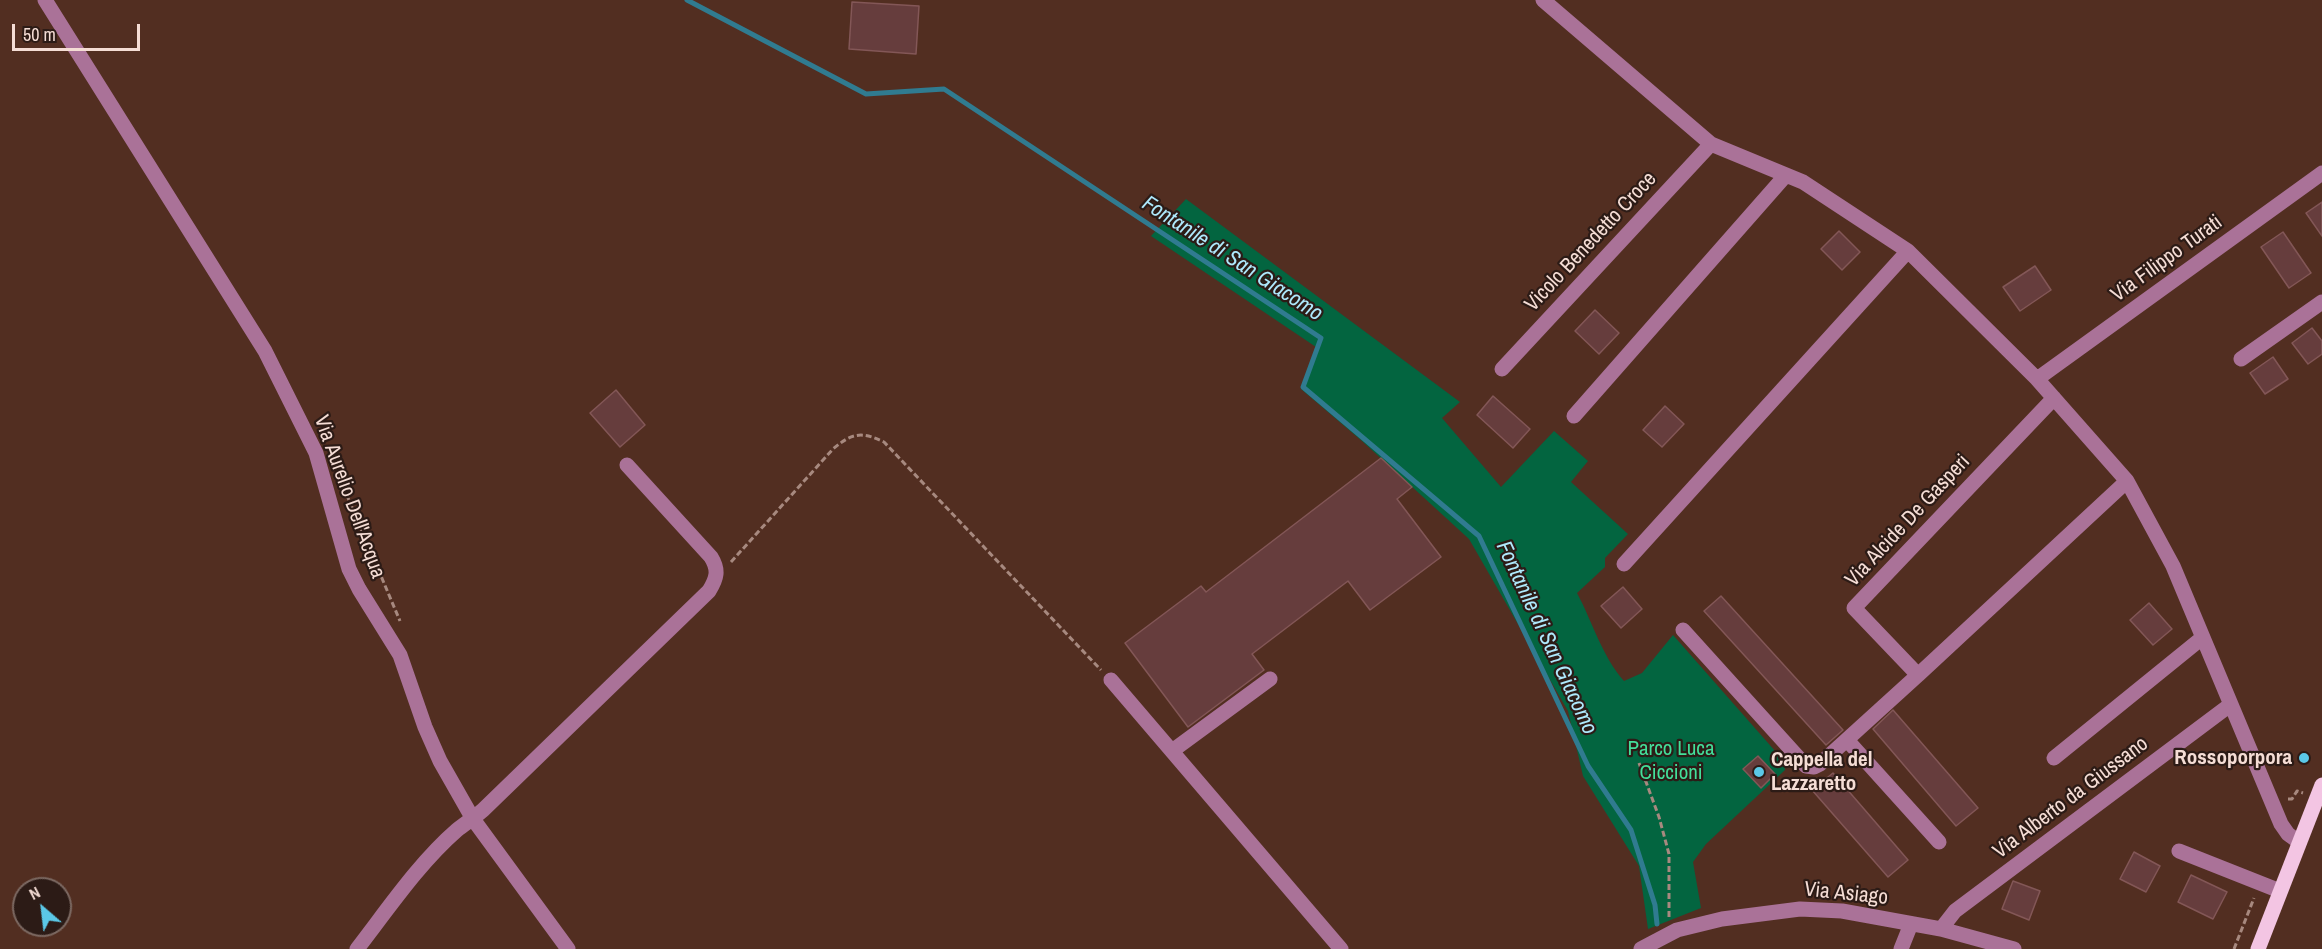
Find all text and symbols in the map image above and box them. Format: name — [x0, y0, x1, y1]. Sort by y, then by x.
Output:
scale bar — [15, 12, 142, 50]
text: 50 m — [23, 22, 56, 47]
street label: Vicolo Benedetto Croce — [1520, 167, 1662, 317]
water label: Fontanile di San Giacomo — [1137, 191, 1327, 327]
street label: Via Filippo Turati — [2106, 210, 2228, 308]
street label: Via Aurelio Dell'Acqua — [308, 412, 390, 582]
street label: Via Alcide De Gasperi — [1840, 450, 1976, 592]
water label: Fontanile di San Giacomo — [1490, 537, 1602, 739]
street label: Via Alberto da Giussano — [1989, 732, 2153, 864]
park label: Parco Luca Ciccioni — [1627, 736, 1715, 786]
place label: Rossoporpora — [2174, 745, 2292, 771]
place label: Cappella del Lazzaretto — [1771, 747, 1872, 797]
marker: Rossoporpora — [2297, 751, 2311, 765]
marker: Cappella del Lazzaretto — [1752, 765, 1766, 779]
north arrow — [12, 877, 72, 937]
street label: Via Asiago — [1803, 877, 1889, 911]
text: N — [25, 881, 44, 905]

